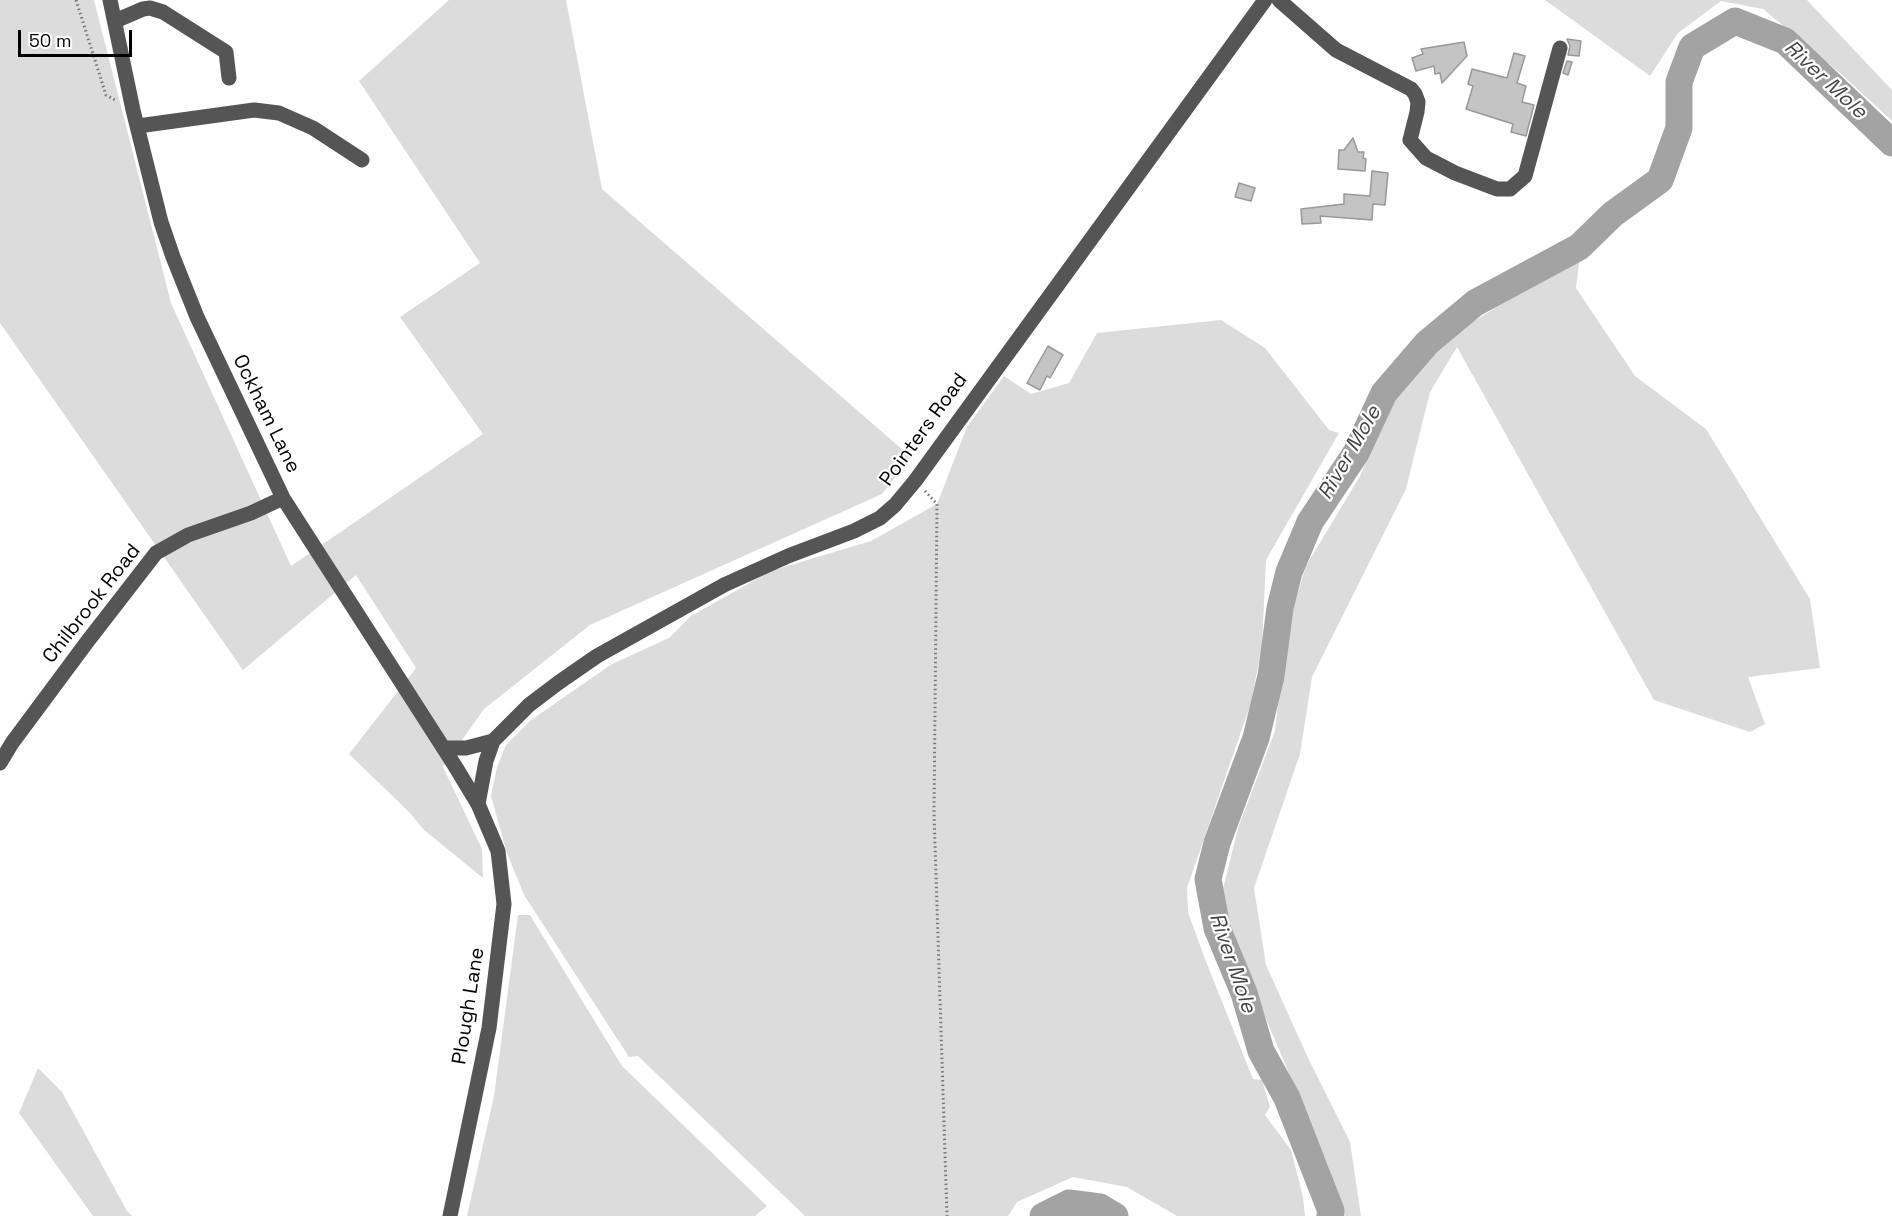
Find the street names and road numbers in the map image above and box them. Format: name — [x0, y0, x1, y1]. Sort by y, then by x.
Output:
street label: Ockham Lane — [227, 351, 305, 477]
street label: Pointers Road — [875, 369, 973, 491]
street label: Chilbrook Road — [38, 540, 146, 668]
street label: Plough Lane — [448, 946, 490, 1066]

